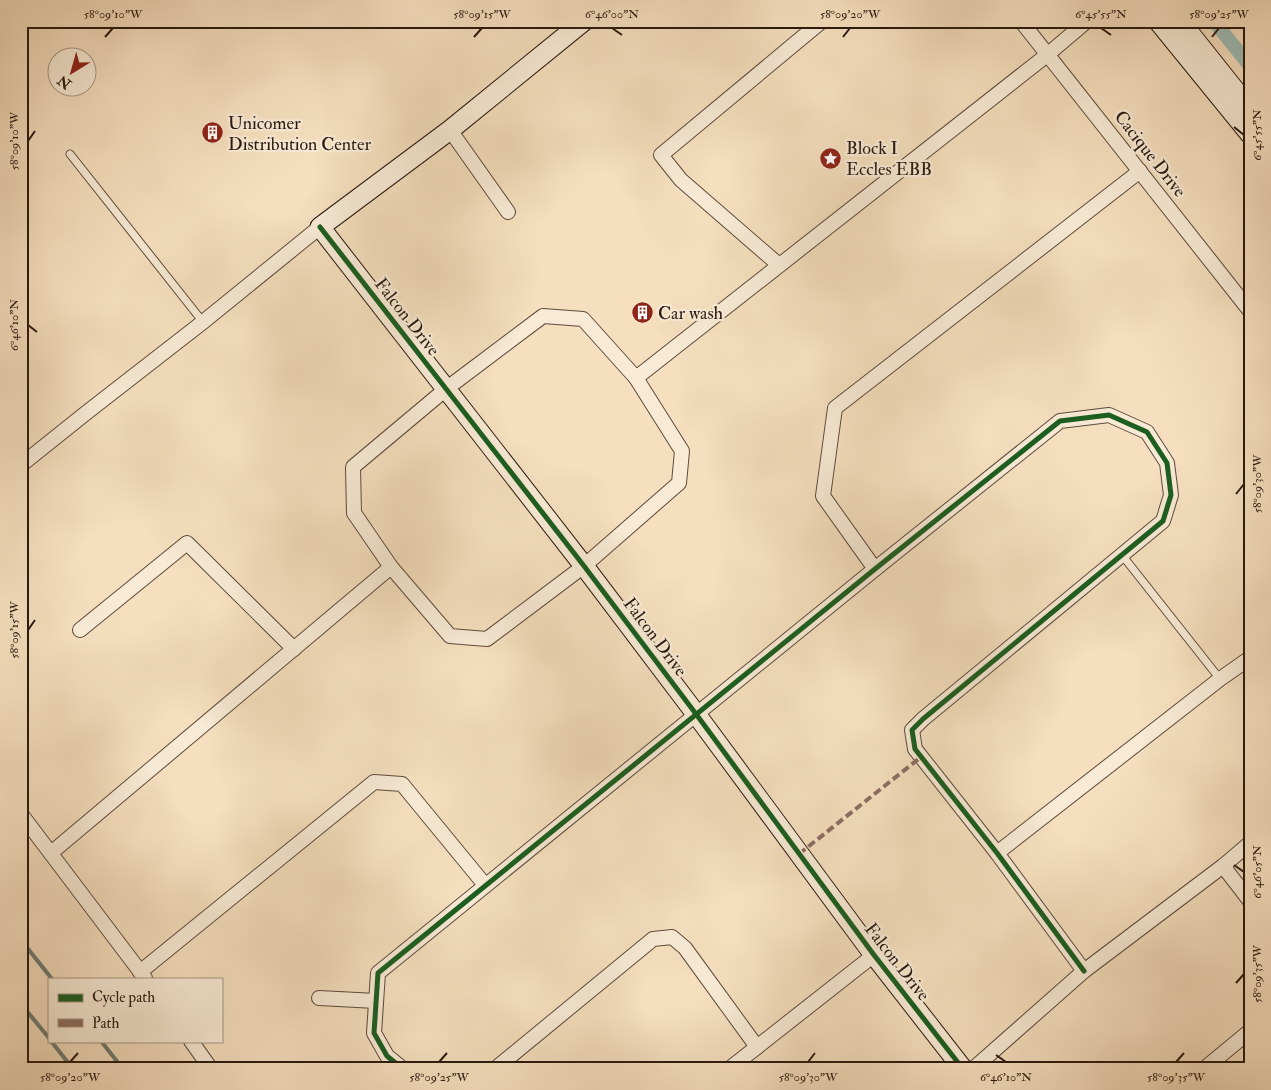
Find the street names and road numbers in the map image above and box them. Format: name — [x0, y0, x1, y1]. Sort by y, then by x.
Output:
street label: Cacique Drive — [1109, 106, 1191, 202]
street label: Falcon Drive — [369, 273, 445, 361]
street label: Falcon Drive — [618, 593, 692, 681]
street label: Falcon Drive — [859, 918, 935, 1006]

